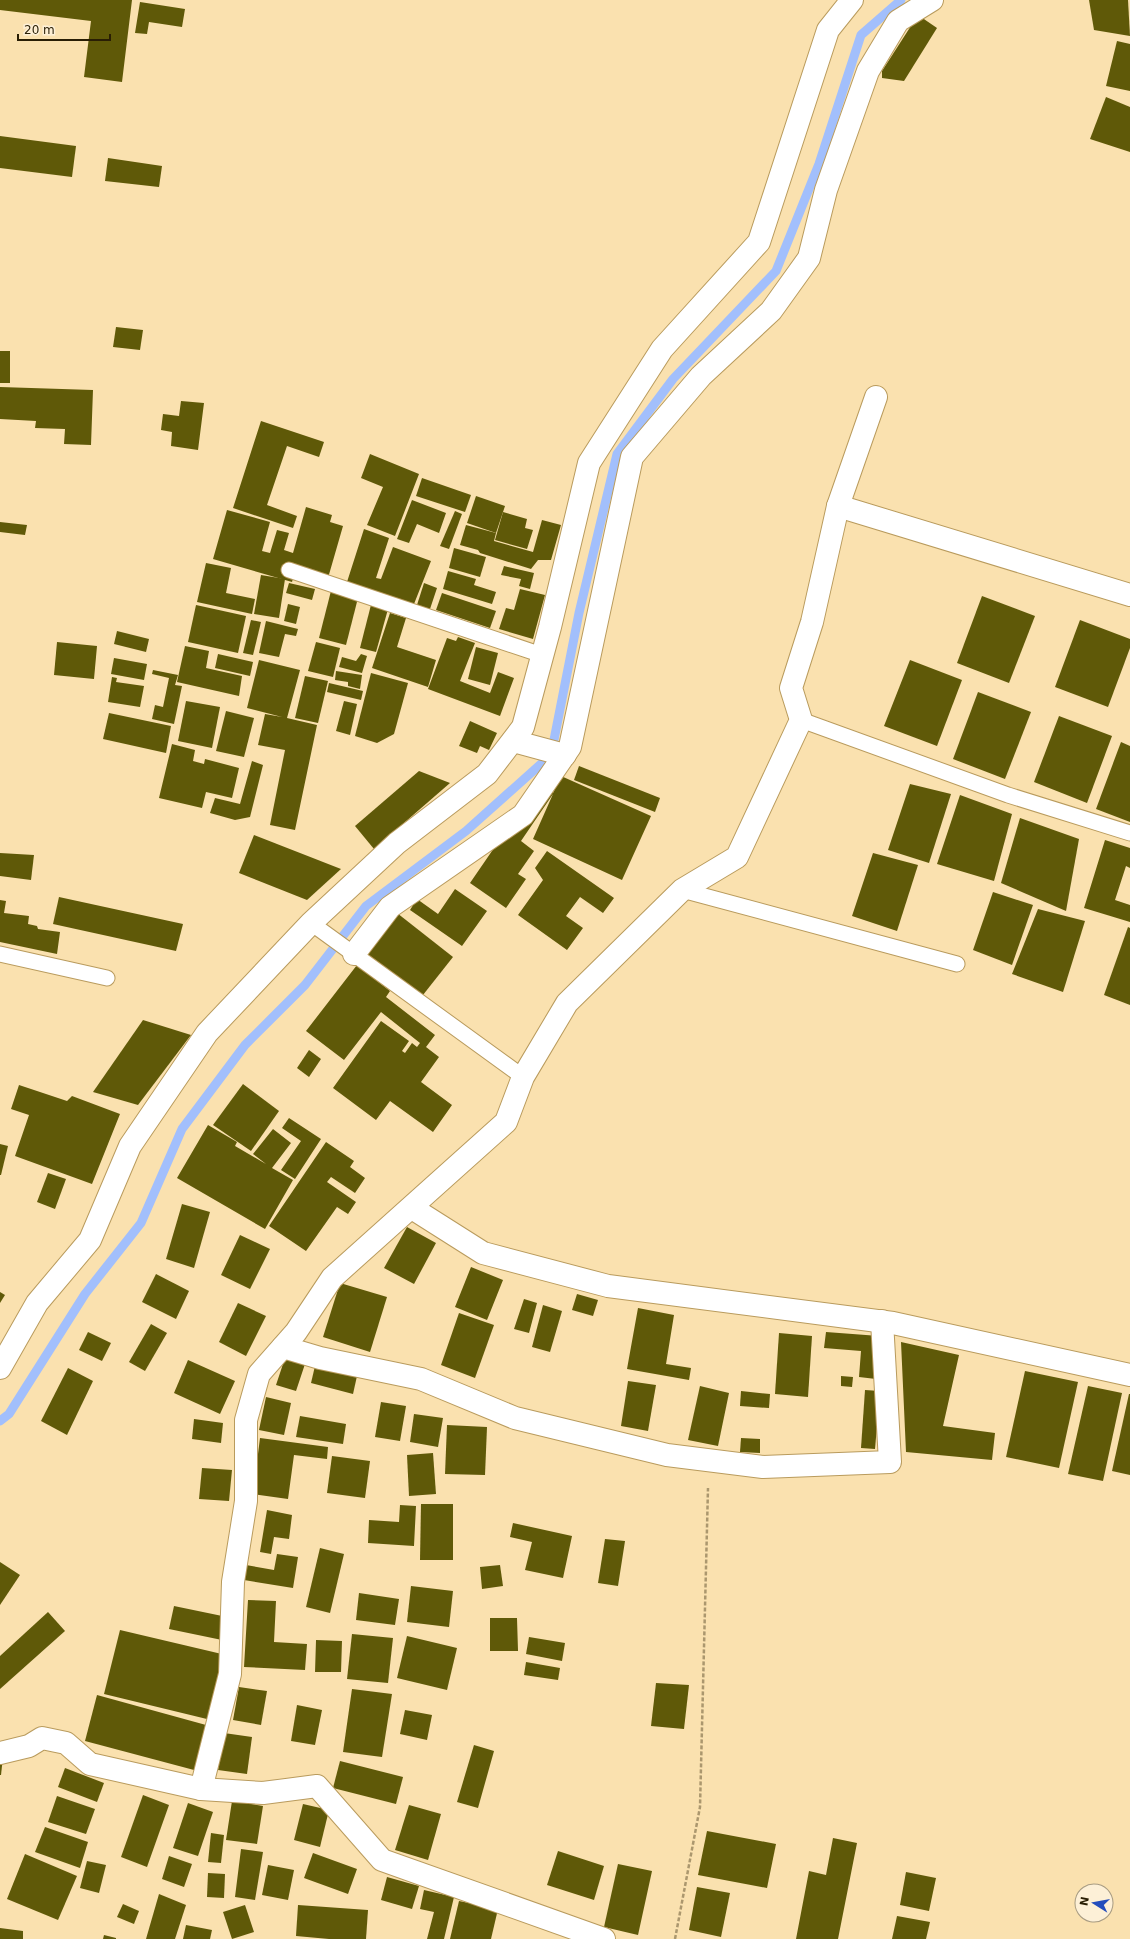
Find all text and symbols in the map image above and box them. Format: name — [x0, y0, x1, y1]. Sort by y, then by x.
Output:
scale bar — [18, 16, 110, 42]
text: 20 m — [24, 23, 55, 37]
north arrow — [1074, 1883, 1114, 1923]
text: N — [1077, 1895, 1092, 1907]

